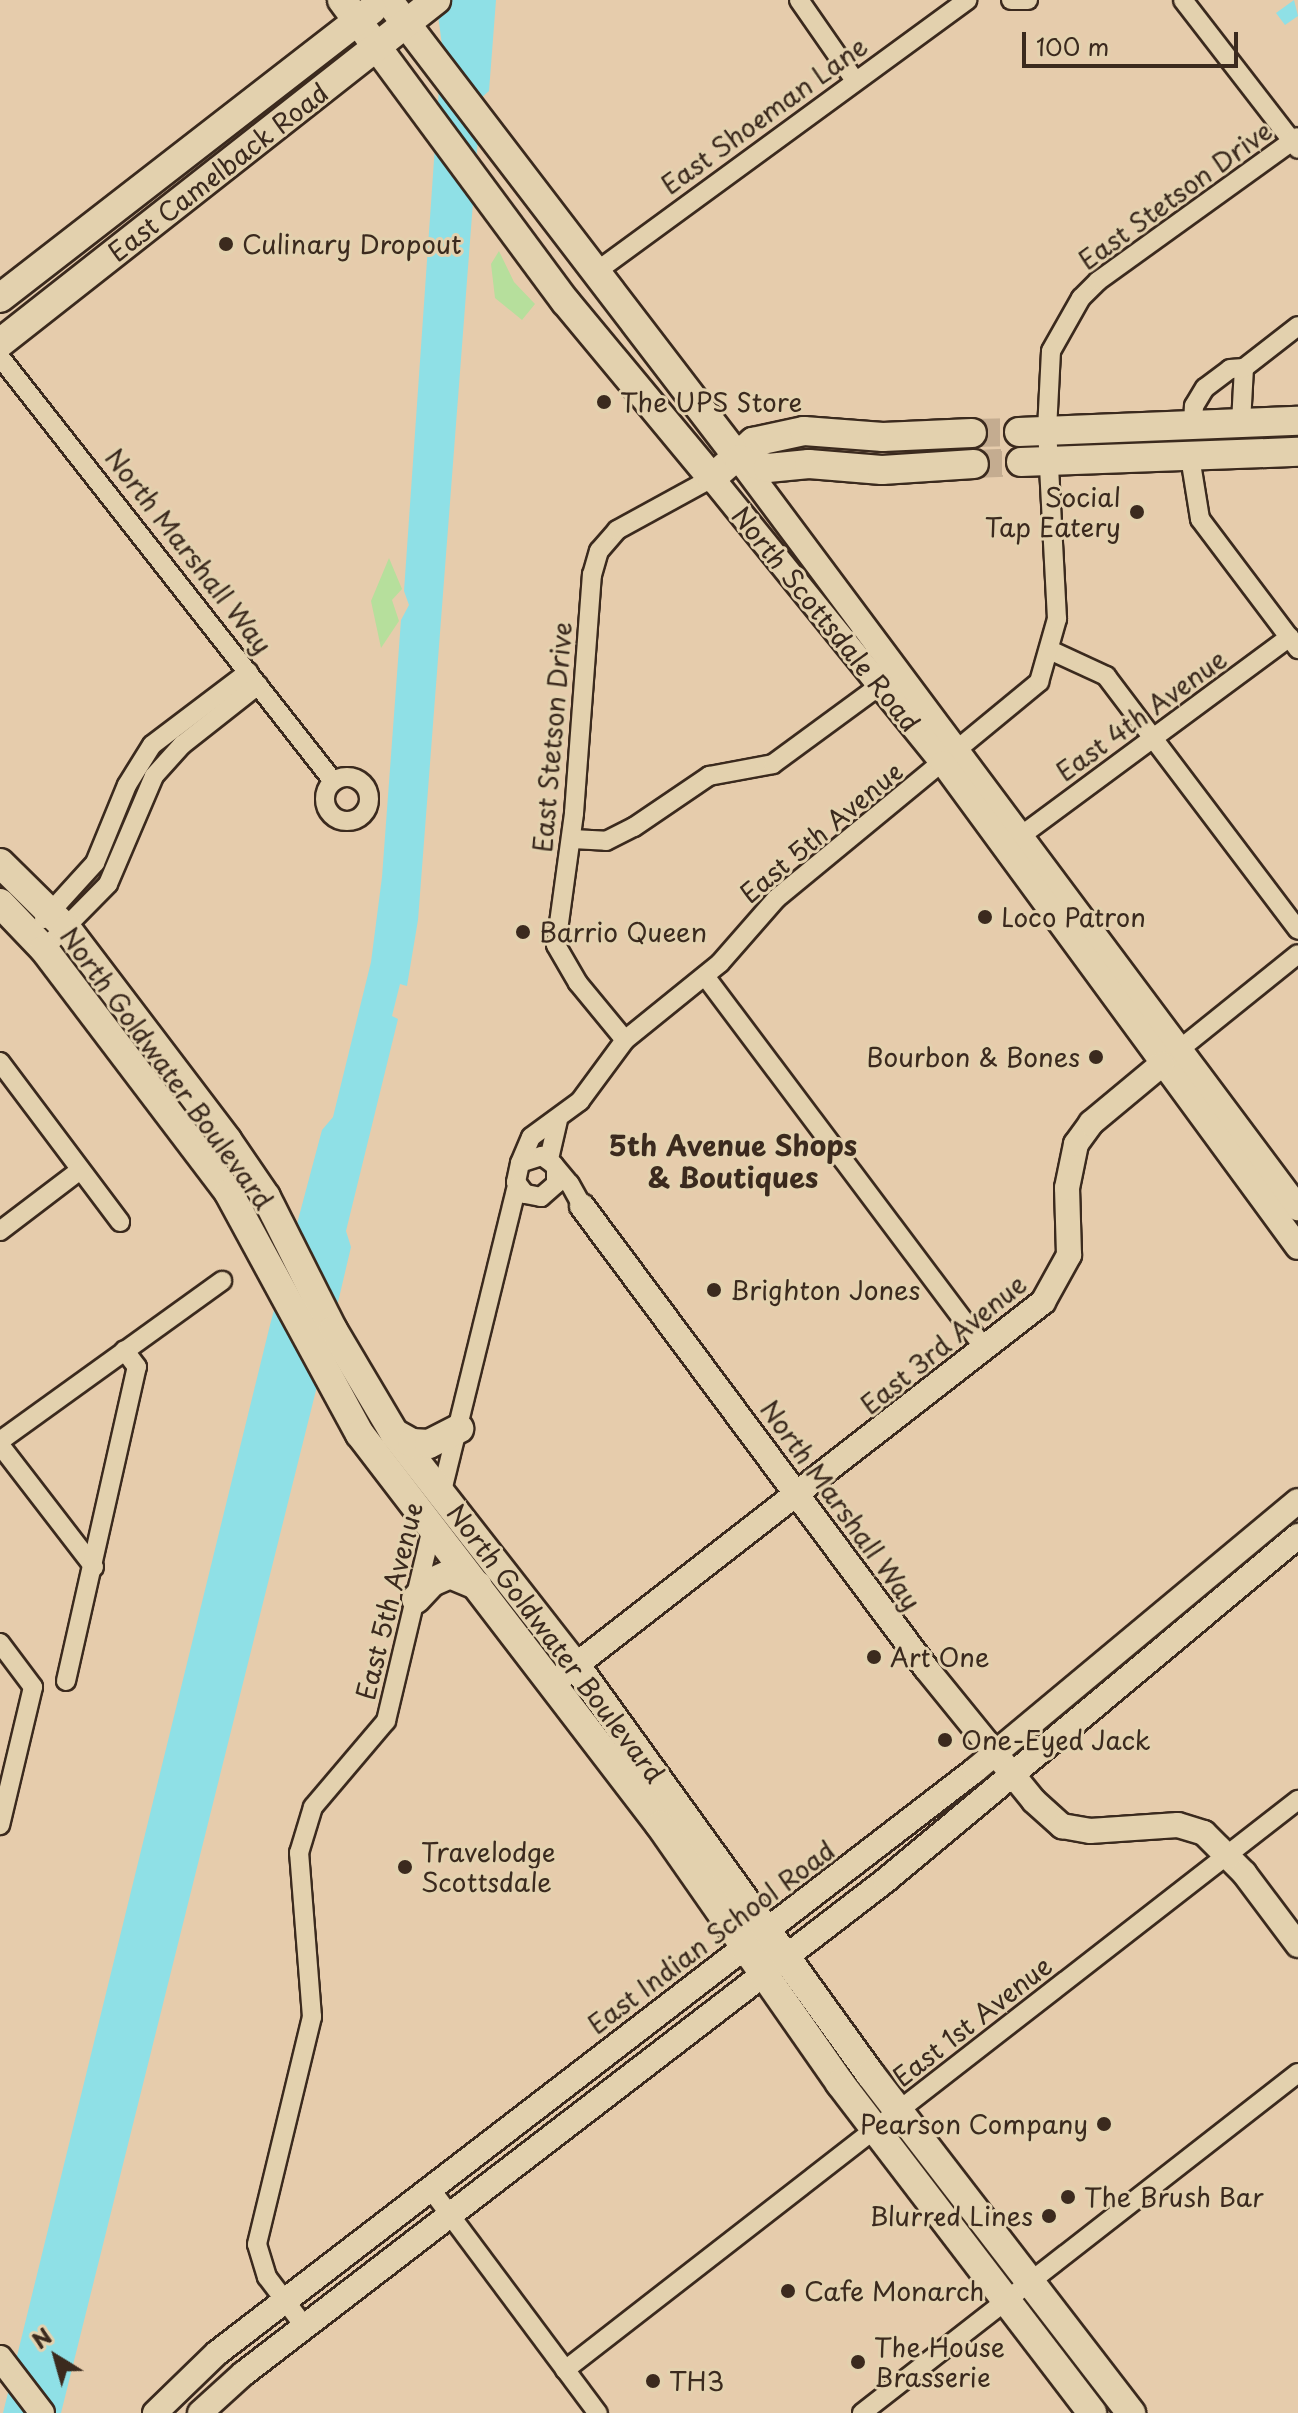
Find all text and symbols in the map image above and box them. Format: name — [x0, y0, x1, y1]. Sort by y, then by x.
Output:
scale bar — [1026, 16, 1242, 66]
text: 100 m — [1036, 28, 1109, 64]
street label: East Shoeman Lane — [655, 30, 873, 200]
street label: East Camelback Road — [101, 75, 335, 269]
street label: East Stetson Drive — [1072, 114, 1278, 276]
place label: Culinary Dropout — [242, 228, 460, 260]
marker: Culinary Dropout — [217, 235, 235, 253]
place label: The UPS Store — [620, 386, 802, 418]
marker: The UPS Store — [595, 393, 613, 411]
street label: North Marshall Way — [98, 441, 280, 661]
place label: Social Tap Eatery — [985, 481, 1121, 542]
street label: North Scottsdale Road — [725, 499, 927, 739]
marker: Social Tap Eatery — [1128, 503, 1146, 521]
street label: East Stetson Drive — [526, 620, 578, 854]
street label: East 4th Avenue — [1050, 643, 1232, 787]
street label: East 5th Avenue — [733, 755, 909, 909]
place label: Loco Patron — [1001, 901, 1146, 933]
marker: Loco Patron — [976, 908, 994, 926]
place label: Barrio Queen — [539, 916, 707, 948]
street label: North Goldwater Boulevard — [54, 920, 280, 1216]
marker: Barrio Queen — [514, 923, 532, 941]
place label: Bourbon & Bones — [865, 1041, 1080, 1073]
marker: Bourbon & Bones — [1087, 1048, 1105, 1066]
district label: 5th Avenue Shops & Boutiques — [608, 1128, 858, 1194]
street label: East 3rd Avenue — [854, 1268, 1032, 1420]
place label: Brighton Jones — [730, 1274, 920, 1306]
marker: Brighton Jones — [705, 1281, 723, 1299]
street label: North Marshall Way — [753, 1392, 929, 1618]
street label: North Goldwater Boulevard — [440, 1497, 672, 1789]
street label: East 5th Avenue — [349, 1499, 429, 1703]
place label: Art One — [890, 1641, 993, 1673]
marker: Art One — [865, 1648, 883, 1666]
place label: One-Eyed Jack — [961, 1724, 1153, 1756]
marker: One-Eyed Jack — [936, 1731, 954, 1749]
street label: East Indian School Road — [581, 1834, 841, 2040]
place label: Travelodge Scottsdale — [421, 1836, 556, 1898]
marker: Travelodge Scottsdale — [396, 1858, 414, 1876]
street label: East 1st Avenue — [886, 1949, 1058, 2093]
place label: Pearson Company — [860, 2108, 1088, 2140]
marker: Pearson Company — [1095, 2115, 1113, 2133]
place label: The Brush Bar — [1084, 2181, 1264, 2213]
marker: The Brush Bar — [1059, 2188, 1077, 2206]
place label: Blurred Lines — [867, 2200, 1033, 2232]
marker: Blurred Lines — [1040, 2207, 1058, 2225]
place label: Cafe Monarch — [804, 2275, 984, 2307]
marker: Cafe Monarch — [779, 2282, 797, 2300]
north arrow — [16, 2317, 96, 2397]
text: N — [24, 2319, 58, 2356]
place label: The House Brasserie — [874, 2331, 1005, 2392]
marker: The House Brasserie — [849, 2353, 867, 2371]
place label: TH3 — [669, 2365, 724, 2397]
marker: TH3 — [644, 2372, 662, 2390]

